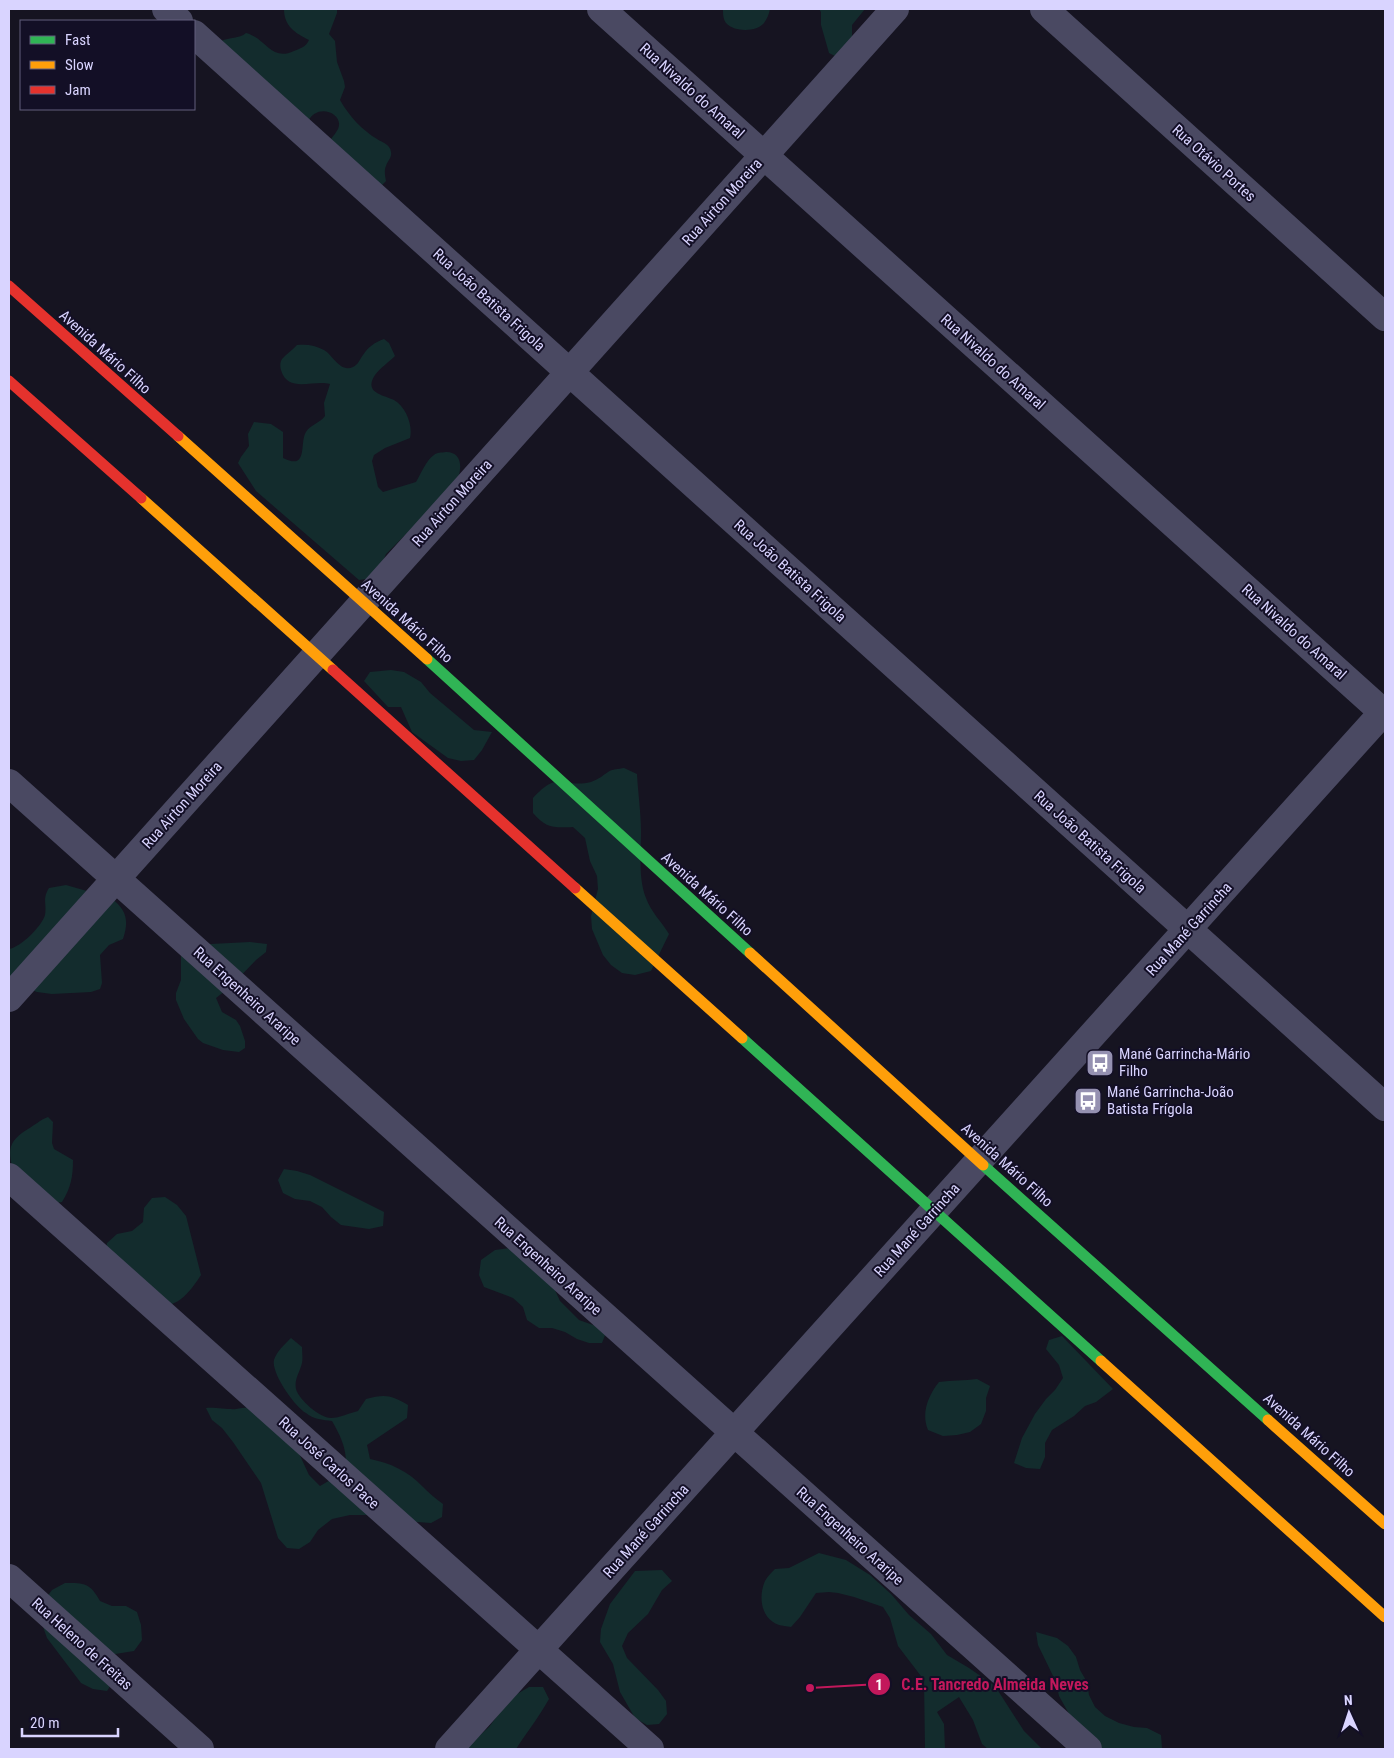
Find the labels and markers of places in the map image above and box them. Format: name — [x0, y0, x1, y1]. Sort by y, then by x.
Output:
place label: Mané Garrincha-Mário Filho — [1119, 1045, 1250, 1080]
bus stop icon: Mané Garrincha-Mário Filho — [1085, 1048, 1115, 1078]
place label: Mané Garrincha-João Batista Frígola — [1107, 1083, 1234, 1118]
bus stop icon: Mané Garrincha-João Batista Frígola — [1073, 1086, 1103, 1116]
callout: C.E. Tancredo Almeida Neves — [866, 1669, 1100, 1700]

